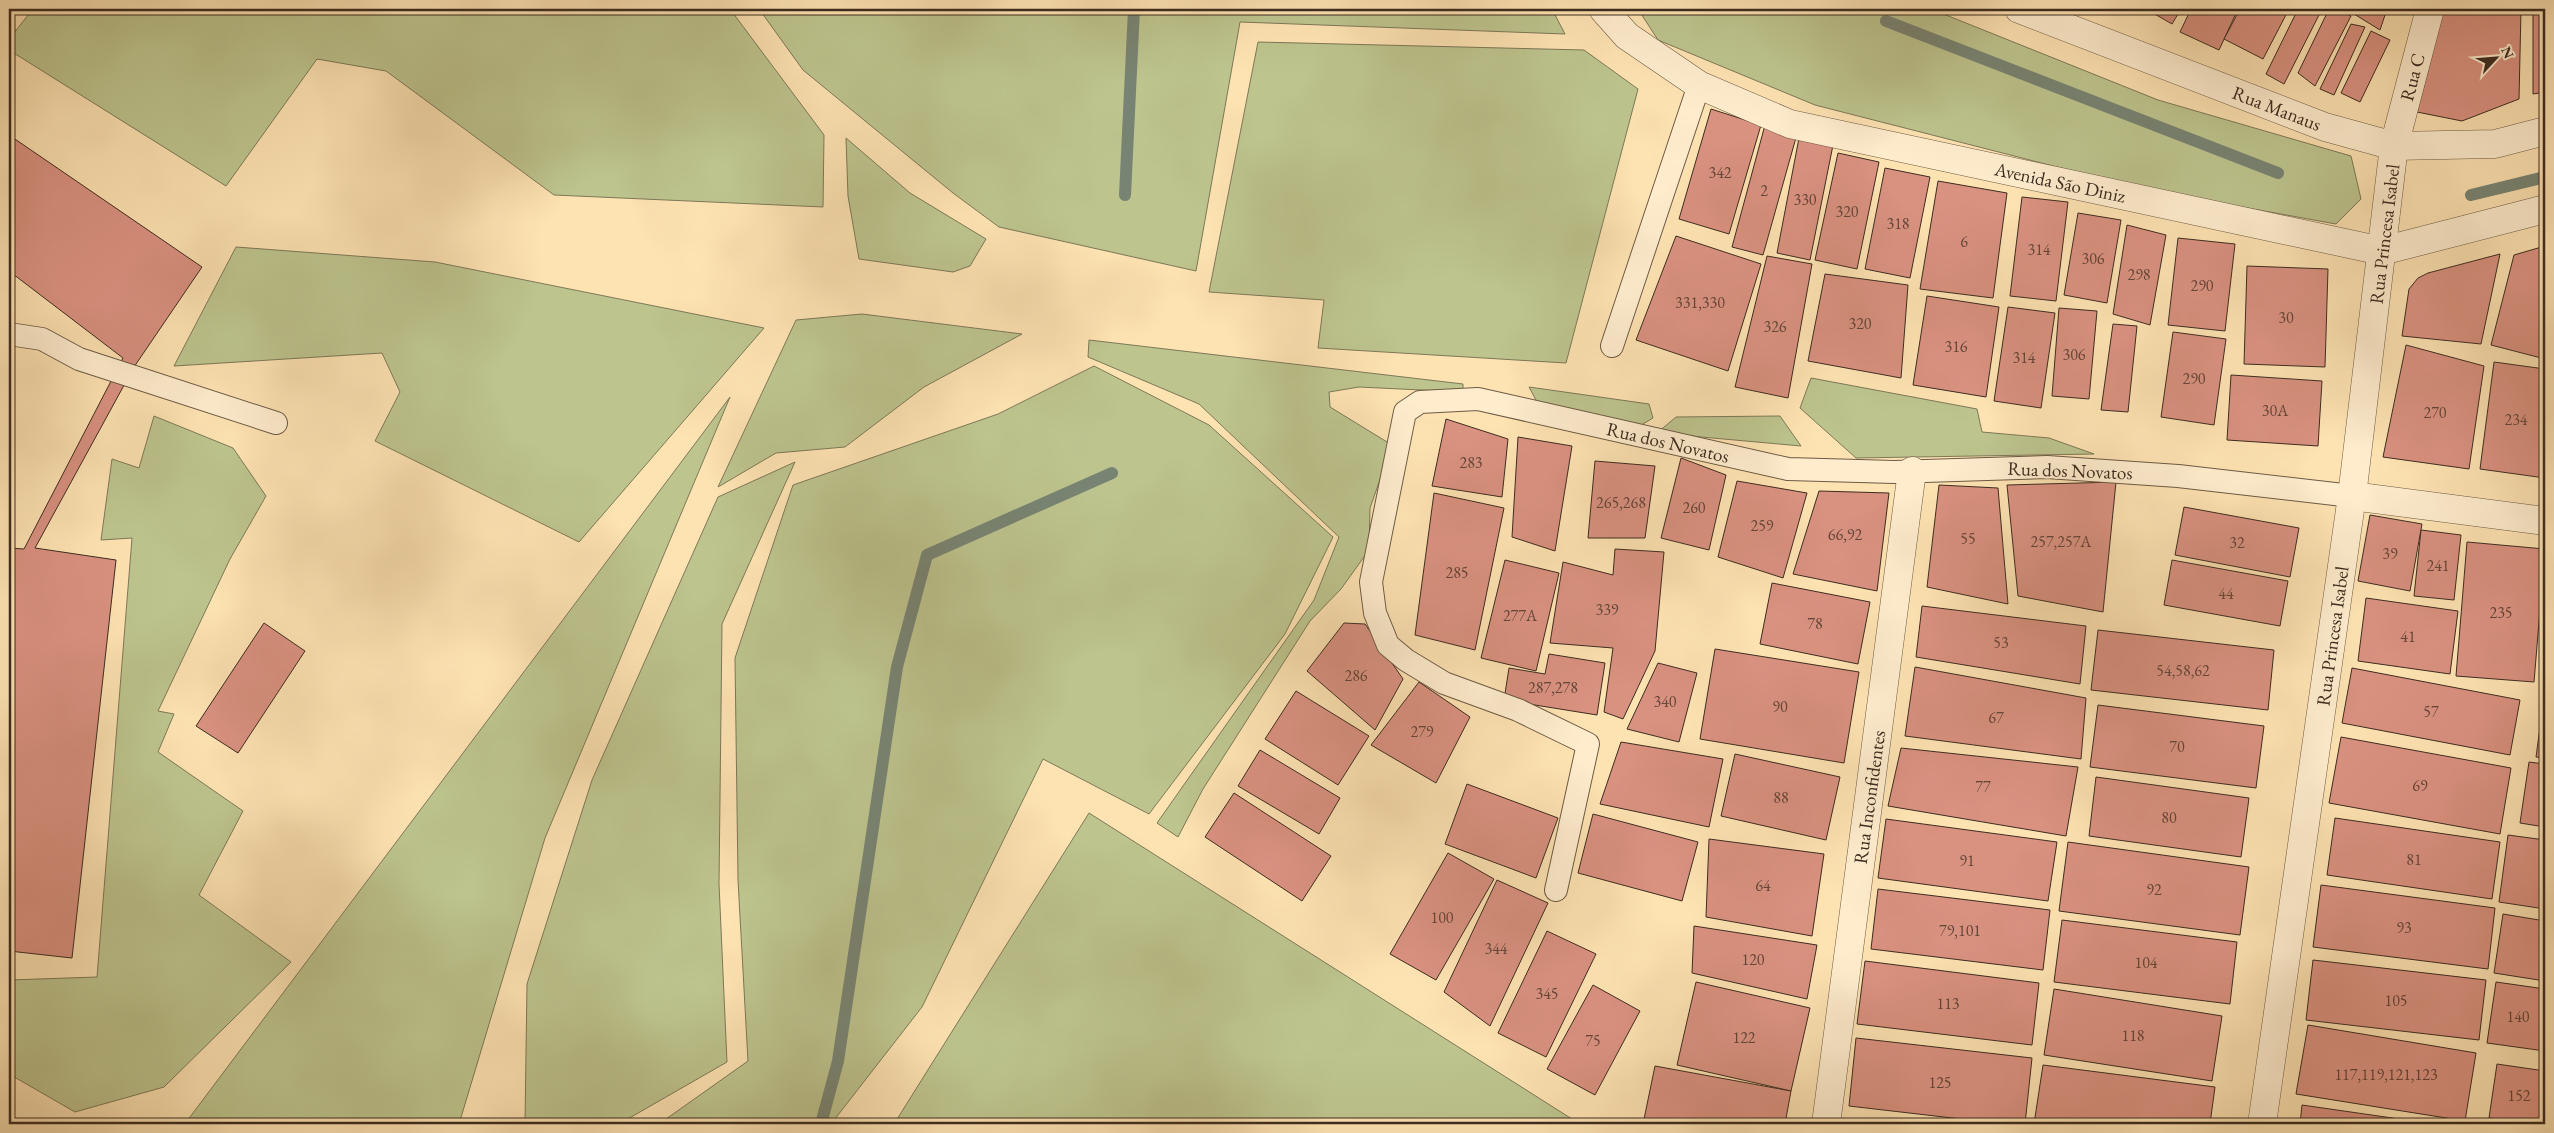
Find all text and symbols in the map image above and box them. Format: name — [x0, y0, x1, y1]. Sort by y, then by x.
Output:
north arrow — [2472, 32, 2522, 82]
text: N — [2497, 43, 2519, 62]
street label: Rua C — [2394, 51, 2431, 104]
street label: Rua Manaus — [2229, 80, 2325, 137]
street label: Avenida São Diniz — [1991, 156, 2128, 209]
house number: 342 — [1708, 162, 1732, 183]
street label: Rua Princesa Isabel — [2364, 162, 2406, 305]
house number: 2 — [1760, 180, 1768, 201]
house number: 330 — [1793, 189, 1817, 210]
house number: 320 — [1835, 201, 1859, 222]
house number: 318 — [1886, 213, 1910, 234]
house number: 6 — [1960, 231, 1968, 252]
house number: 314 — [2027, 239, 2051, 260]
house number: 306 — [2081, 248, 2105, 269]
house number: 298 — [2127, 264, 2151, 285]
house number: 290 — [2190, 275, 2214, 296]
house number: 331,330 — [1675, 292, 1725, 313]
house number: 30 — [2278, 307, 2294, 328]
house number: 320 — [1848, 313, 1872, 334]
house number: 326 — [1763, 316, 1787, 337]
house number: 316 — [1944, 336, 1968, 357]
house number: 306 — [2062, 344, 2086, 365]
house number: 314 — [2012, 347, 2036, 368]
house number: 290 — [2182, 368, 2206, 389]
house number: 30A — [2262, 400, 2289, 421]
house number: 270 — [2423, 402, 2447, 423]
house number: 234 — [2504, 409, 2528, 430]
street label: Rua dos Novatos — [1604, 416, 1732, 469]
house number: 283 — [1459, 452, 1483, 473]
street label: Rua dos Novatos — [2007, 456, 2133, 485]
house number: 265,268 — [1596, 492, 1646, 513]
house number: 260 — [1682, 497, 1706, 518]
house number: 259 — [1750, 515, 1774, 536]
house number: 66,92 — [1828, 524, 1863, 545]
house number: 55 — [1960, 528, 1976, 549]
house number: 257,257A — [2031, 531, 2092, 552]
house number: 32 — [2229, 532, 2245, 553]
house number: 39 — [2382, 543, 2398, 564]
house number: 241 — [2426, 555, 2450, 576]
house number: 285 — [1445, 562, 1469, 583]
street label: Rua Princesa Isabel — [2310, 564, 2355, 707]
house number: 44 — [2218, 583, 2234, 604]
house number: 339 — [1595, 599, 1619, 620]
house number: 235 — [2489, 602, 2513, 623]
house number: 277A — [1503, 605, 1538, 626]
house number: 78 — [1807, 613, 1823, 634]
house number: 41 — [2400, 626, 2416, 647]
house number: 53 — [1993, 632, 2009, 653]
house number: 54,58,62 — [2156, 660, 2210, 681]
house number: 286 — [1344, 665, 1368, 686]
house number: 287,278 — [1528, 677, 1578, 698]
house number: 340 — [1653, 691, 1677, 712]
house number: 90 — [1772, 696, 1788, 717]
house number: 57 — [2423, 701, 2439, 722]
house number: 67 — [1988, 707, 2004, 728]
house number: 279 — [1410, 721, 1434, 742]
street label: Rua Inconfidentes — [1848, 729, 1891, 865]
house number: 70 — [2169, 736, 2185, 757]
house number: 69 — [2412, 775, 2428, 796]
house number: 77 — [1975, 776, 1991, 797]
house number: 88 — [1773, 787, 1789, 808]
house number: 80 — [2161, 807, 2177, 828]
house number: 81 — [2406, 849, 2422, 870]
house number: 91 — [1959, 850, 1975, 871]
house number: 64 — [1755, 875, 1771, 896]
house number: 92 — [2146, 879, 2162, 900]
house number: 100 — [1430, 907, 1454, 928]
house number: 93 — [2396, 917, 2412, 938]
house number: 79,101 — [1939, 920, 1981, 941]
house number: 344 — [1484, 938, 1508, 959]
house number: 120 — [1741, 949, 1765, 970]
house number: 104 — [2134, 952, 2158, 973]
house number: 345 — [1535, 983, 1559, 1004]
house number: 105 — [2384, 990, 2408, 1011]
house number: 113 — [1936, 993, 1960, 1014]
house number: 140 — [2506, 1006, 2530, 1027]
house number: 118 — [2121, 1025, 2145, 1046]
house number: 122 — [1732, 1027, 1756, 1048]
house number: 75 — [1585, 1030, 1601, 1051]
house number: 117,119,121,123 — [2334, 1064, 2438, 1085]
house number: 125 — [1928, 1072, 1952, 1093]
house number: 152 — [2507, 1085, 2531, 1106]

